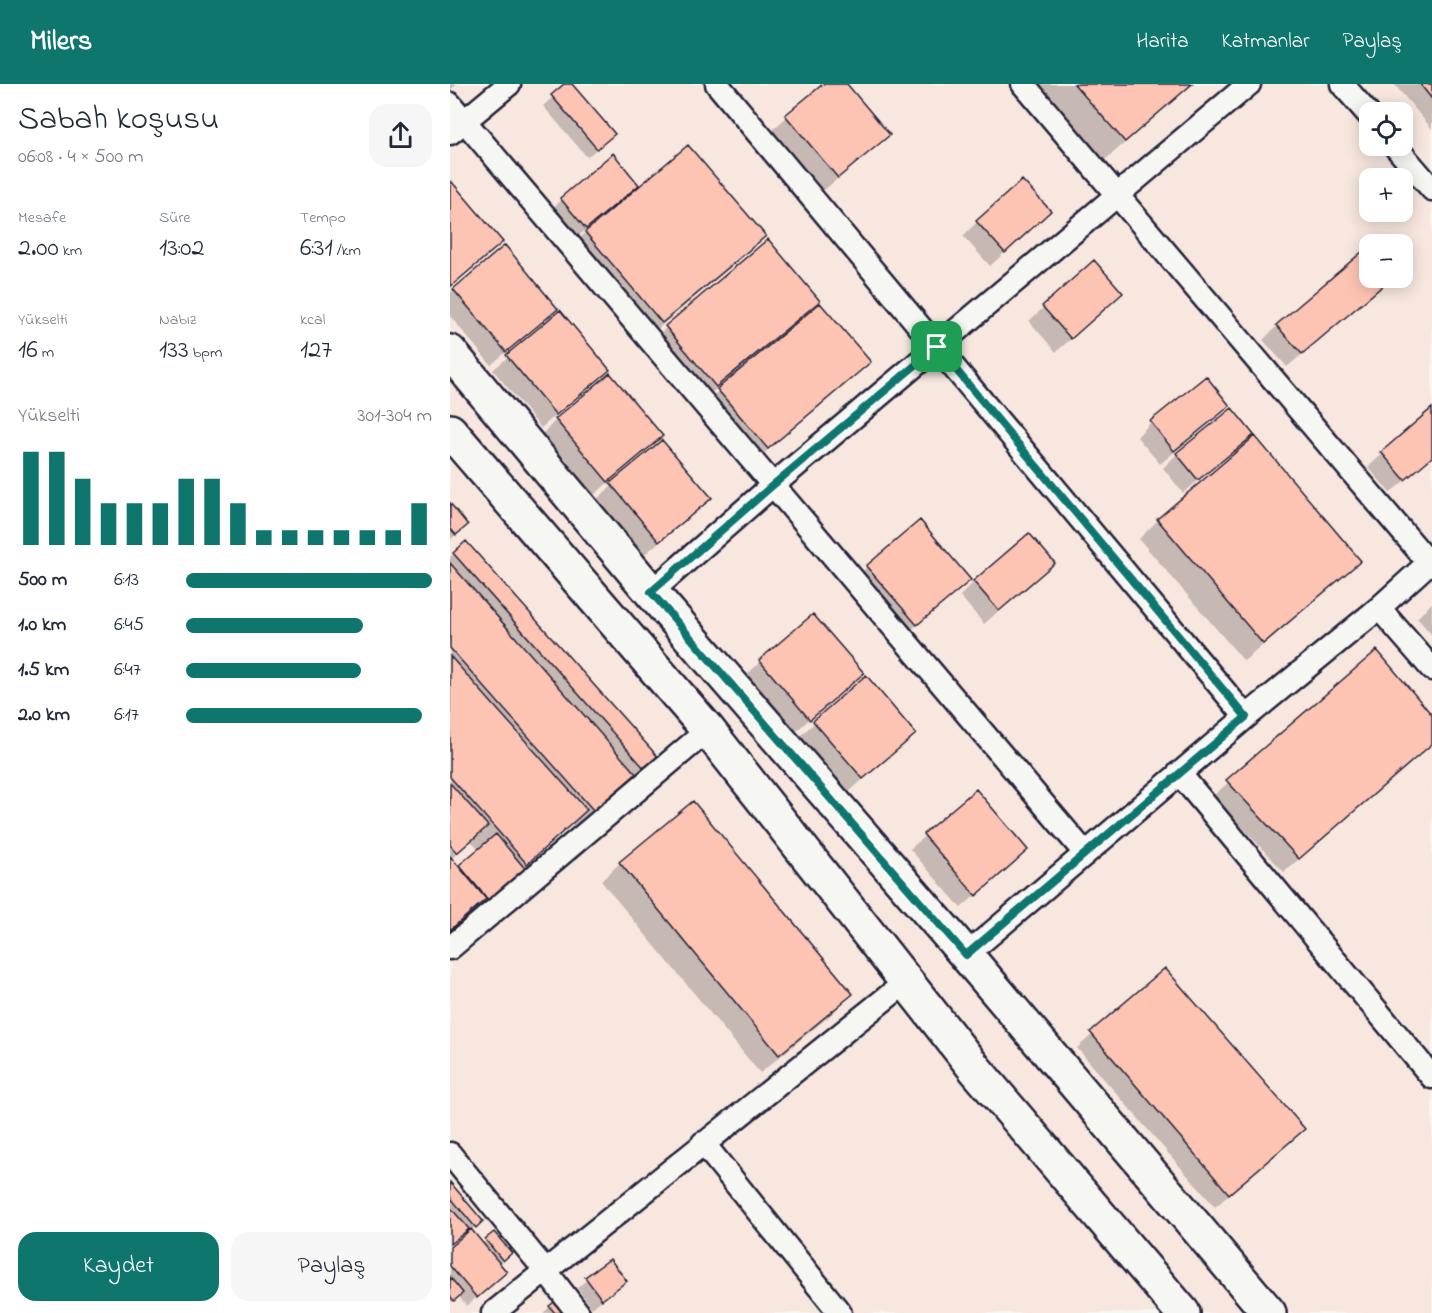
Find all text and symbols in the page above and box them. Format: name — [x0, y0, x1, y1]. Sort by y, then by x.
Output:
text: Milers — [30, 22, 92, 63]
text: Harita — [1136, 27, 1189, 57]
text: Katmanlar — [1222, 27, 1310, 57]
text: Paylaş — [1343, 27, 1402, 57]
text: Sabah koşusu — [18, 96, 219, 144]
map controls — [1359, 102, 1413, 288]
button: locate — [1359, 102, 1413, 156]
button: share — [369, 104, 432, 167]
text: 06:08 · 4 × 500 m — [18, 143, 144, 172]
button: + — [1359, 168, 1413, 222]
text: Mesafe — [18, 206, 66, 230]
text: Süre — [159, 206, 191, 230]
text: Tempo — [300, 206, 346, 230]
text: 2.00 — [18, 230, 59, 268]
text: 13:02 — [159, 230, 204, 268]
text: 6:31 — [300, 230, 333, 268]
button: − — [1359, 234, 1413, 288]
text: km — [59, 239, 82, 263]
text: /km — [333, 239, 361, 263]
text: Yükselti — [18, 308, 68, 332]
text: Nabız — [159, 308, 196, 332]
text: kcal — [300, 308, 325, 332]
pin — [911, 321, 962, 372]
icon: arrive — [920, 330, 953, 363]
text: 16 — [18, 332, 38, 370]
text: 133 — [159, 332, 189, 370]
text: 127 — [300, 332, 332, 370]
text: m — [38, 341, 54, 365]
text: bpm — [189, 341, 222, 365]
text: Yükselti — [18, 402, 80, 431]
text: 301–304 m — [357, 402, 432, 431]
text: 500 m — [18, 566, 67, 595]
text: 6:13 — [114, 566, 139, 595]
text: 1.0 km — [18, 611, 66, 640]
text: 6:45 — [114, 611, 144, 640]
text: 1.5 km — [18, 656, 69, 685]
text: 6:47 — [114, 656, 141, 685]
text: 2.0 km — [18, 701, 70, 730]
text: 6:17 — [114, 701, 139, 730]
button: Kaydet — [18, 1232, 219, 1301]
button: Paylaş — [231, 1232, 432, 1301]

